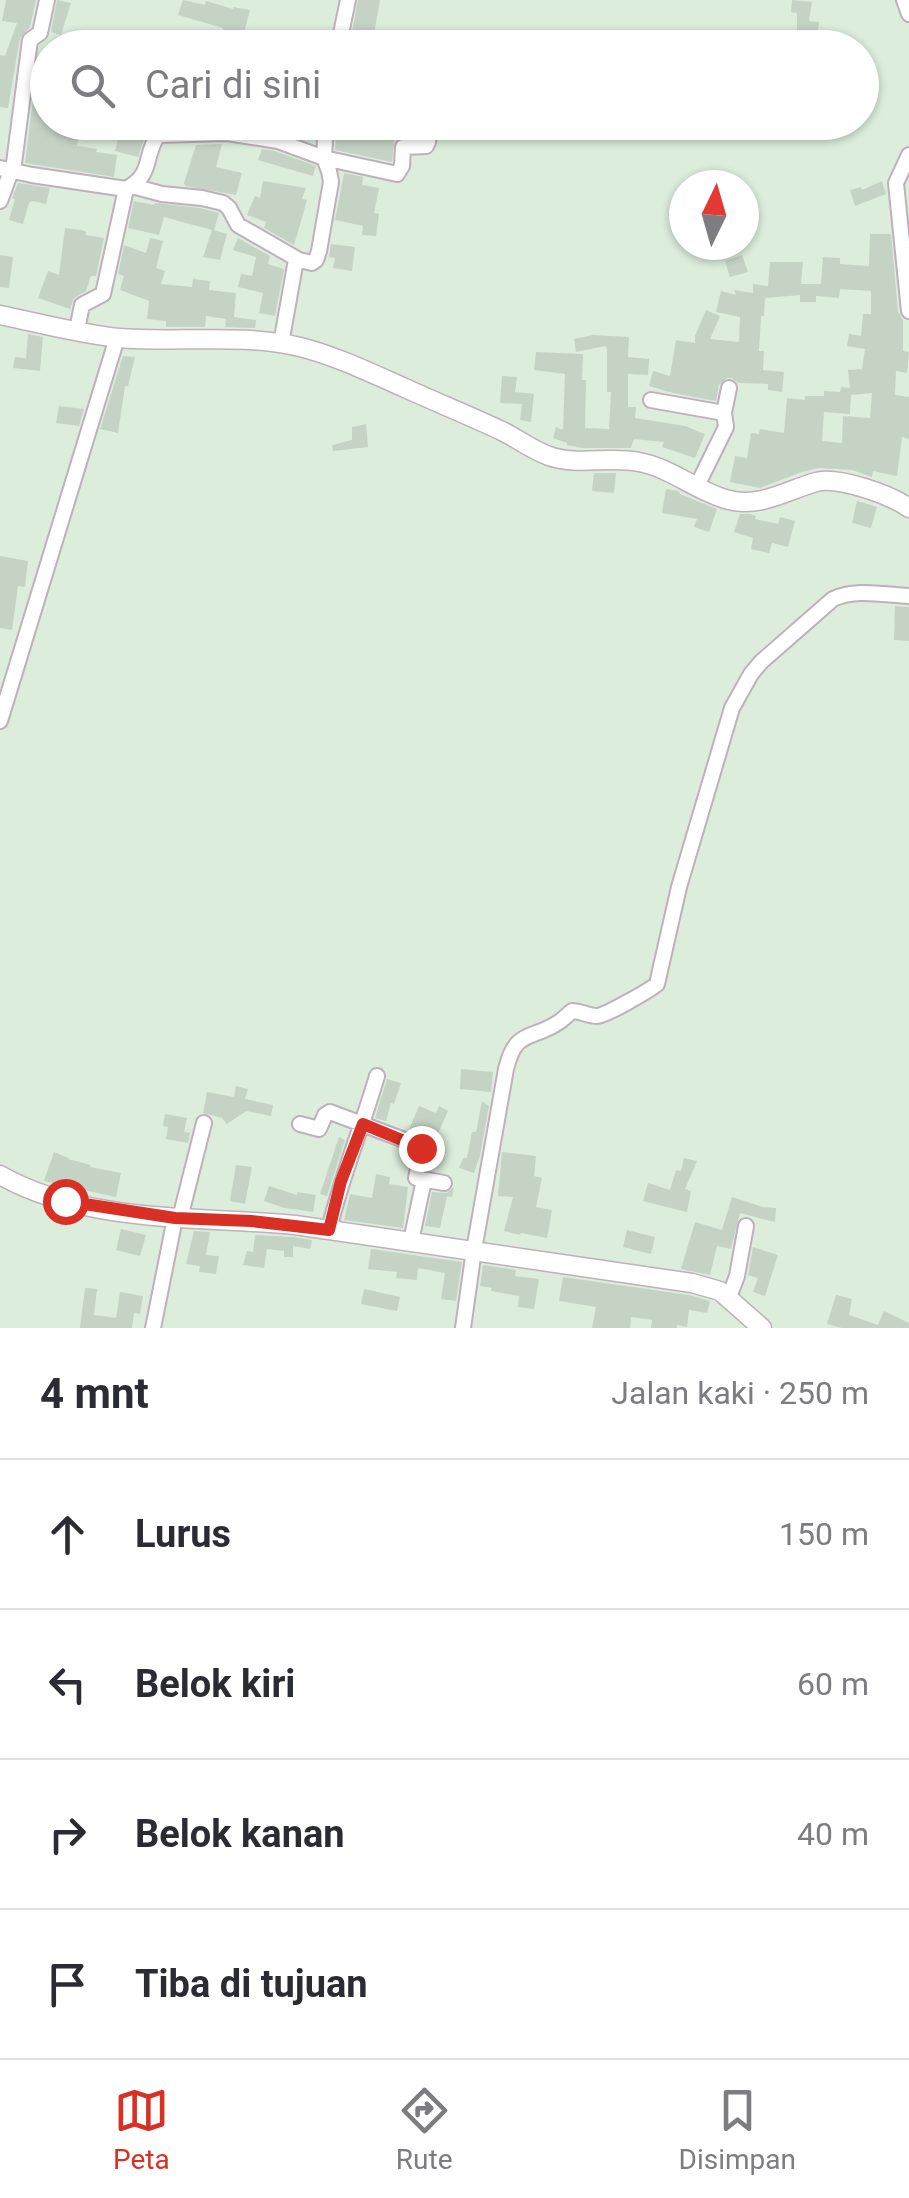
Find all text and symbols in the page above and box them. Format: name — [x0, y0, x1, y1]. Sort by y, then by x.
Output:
search box — [30, 30, 879, 140]
icon: search — [65, 58, 120, 113]
text: Cari di sini — [145, 63, 321, 107]
north arrow — [669, 170, 759, 260]
route end — [399, 1126, 445, 1172]
route start — [43, 1179, 89, 1225]
text: 4 mnt — [40, 1369, 149, 1418]
text: Jalan kaki · 250 m — [611, 1374, 869, 1412]
icon: ahead — [40, 1507, 95, 1562]
text: Lurus — [135, 1512, 231, 1556]
text: 150 m — [779, 1515, 869, 1553]
icon: left — [40, 1657, 95, 1712]
text: Belok kiri — [135, 1662, 295, 1706]
text: 60 m — [797, 1665, 869, 1703]
icon: right — [40, 1807, 95, 1862]
text: Belok kanan — [135, 1812, 345, 1856]
text: 40 m — [797, 1815, 869, 1853]
icon: arrive — [40, 1957, 95, 2012]
text: Tiba di tujuan — [135, 1962, 368, 2006]
tab: Peta — [113, 2083, 170, 2176]
tab: Rute — [396, 2083, 453, 2176]
tab: Disimpan — [679, 2083, 796, 2176]

